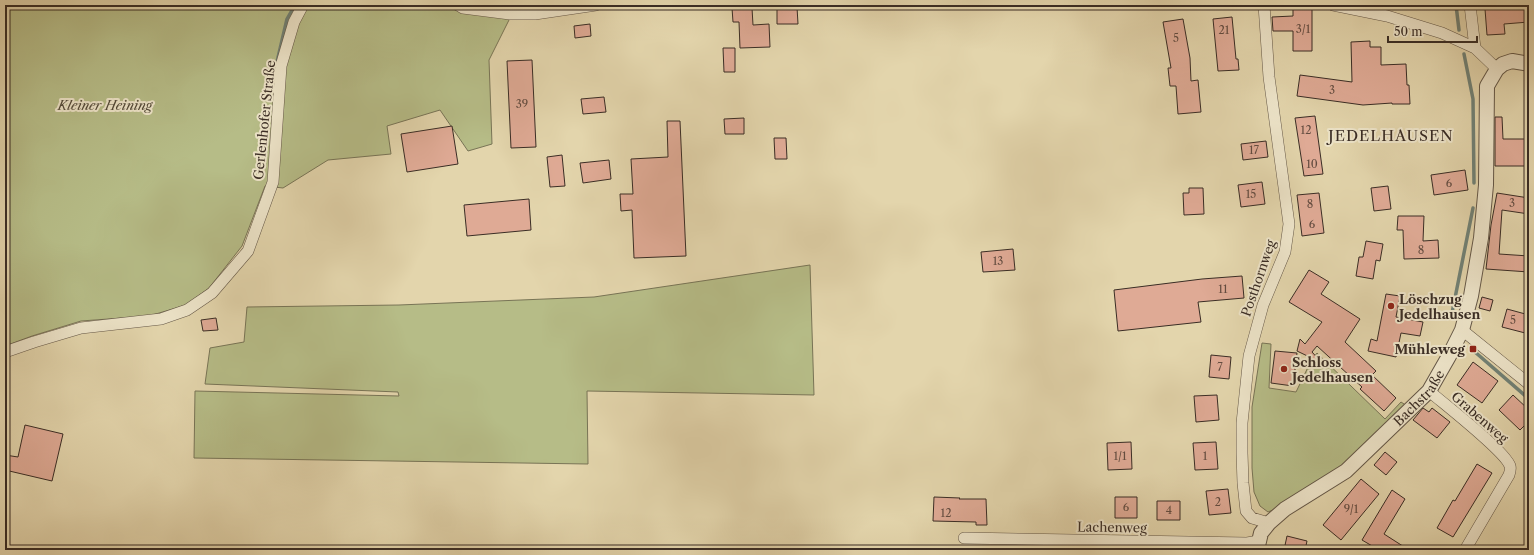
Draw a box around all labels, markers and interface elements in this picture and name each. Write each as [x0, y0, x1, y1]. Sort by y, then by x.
scale bar [1388, 18, 1477, 44]
house number: 3/1 [1296, 22, 1311, 36]
house number: 21 [1219, 23, 1230, 37]
text: 50 m [1394, 24, 1423, 39]
house number: 5 [1173, 31, 1179, 45]
street label: Gerlenhofer Straße [250, 60, 278, 180]
house number: 3 [1329, 83, 1335, 97]
park label: Kleiner Heining [57, 97, 154, 113]
house number: 39 [516, 97, 528, 111]
house number: 12 [1301, 123, 1311, 137]
district label: JEDELHAUSEN [1326, 126, 1454, 145]
house number: 17 [1249, 143, 1260, 157]
house number: 10 [1306, 157, 1318, 171]
house number: 6 [1446, 176, 1453, 190]
house number: 15 [1246, 187, 1256, 201]
house number: 3 [1509, 196, 1515, 210]
house number: 8 [1307, 197, 1313, 211]
house number: 6 [1309, 217, 1316, 231]
street label: Posthornweg [1237, 237, 1279, 319]
house number: 8 [1418, 243, 1424, 257]
house number: 13 [993, 254, 1003, 268]
house number: 11 [1218, 282, 1228, 296]
place label: Löschzug Jedelhausen [1397, 291, 1481, 322]
marker: Löschzug Jedelhausen [1386, 301, 1396, 311]
house number: 5 [1510, 313, 1516, 327]
place label: Mühleweg [1394, 341, 1465, 357]
marker: Mühleweg [1468, 344, 1478, 354]
place label: Schloss Jedelhausen [1290, 354, 1374, 385]
house number: 7 [1217, 360, 1223, 374]
marker: Schloss Jedelhausen [1279, 364, 1289, 374]
street label: Bachstraße [1390, 367, 1447, 429]
street label: Grabenweg [1448, 388, 1512, 446]
house number: 1/1 [1113, 449, 1127, 463]
house number: 1 [1203, 449, 1208, 463]
house number: 2 [1215, 495, 1221, 509]
house number: 6 [1123, 500, 1130, 514]
house number: 9/1 [1344, 502, 1359, 516]
house number: 4 [1166, 503, 1172, 517]
house number: 12 [941, 506, 951, 520]
street label: Lachenweg [1077, 518, 1147, 536]

